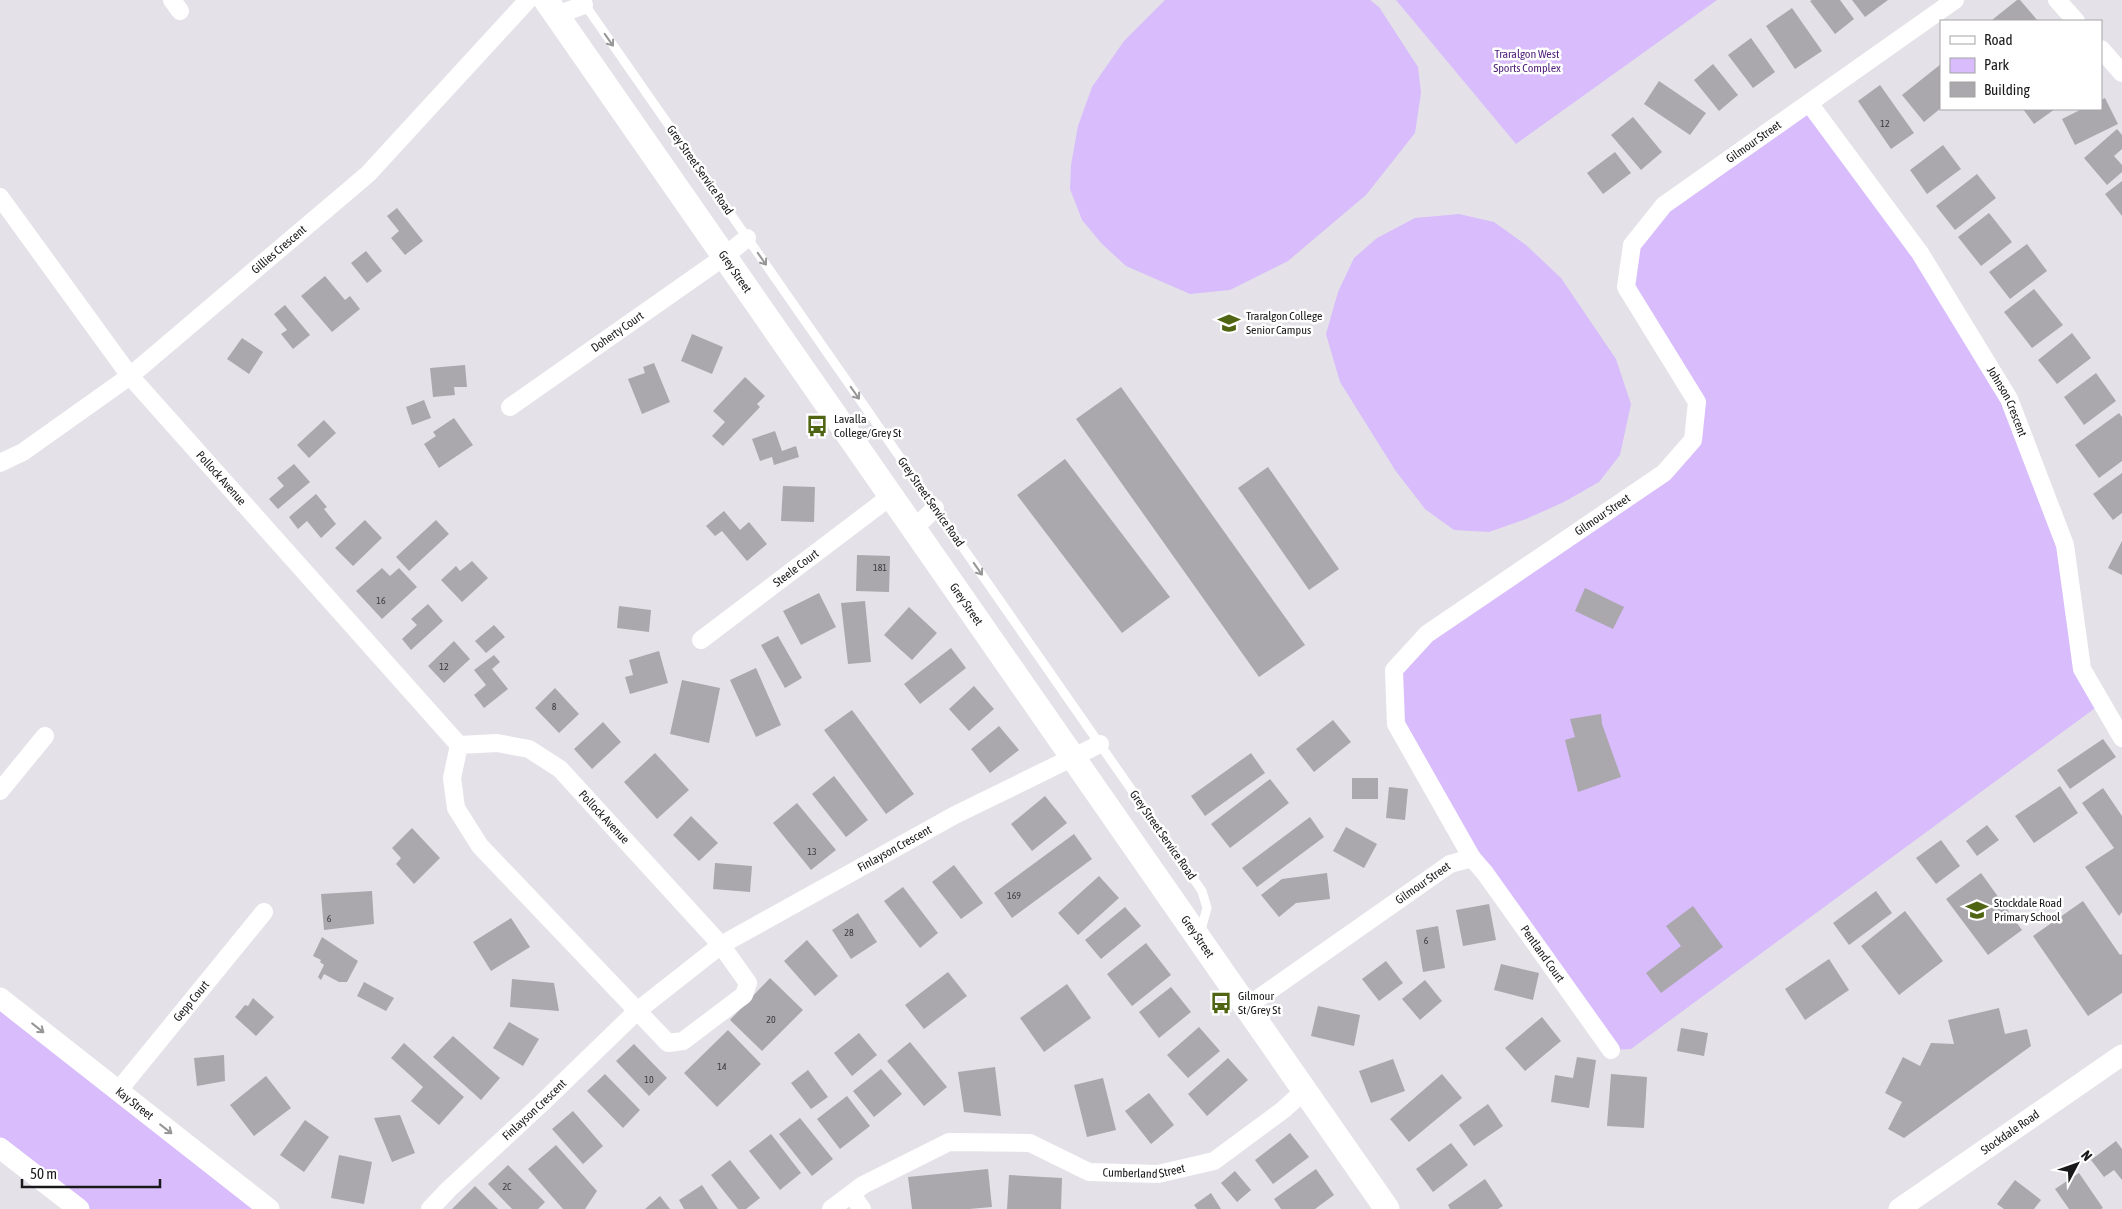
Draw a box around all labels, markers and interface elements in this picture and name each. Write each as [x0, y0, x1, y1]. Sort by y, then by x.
legend [1940, 20, 2102, 110]
text: Road [1984, 31, 2013, 48]
one-way arrow [604, 33, 614, 47]
park label: Traralgon West Sports Complex [1493, 47, 1561, 75]
text: Park [1984, 56, 2009, 73]
text: Building [1984, 81, 2030, 98]
street label: Gilmour Street [1723, 117, 1784, 166]
house number: 12 [1880, 118, 1890, 129]
street label: Grey Street Service Road [664, 123, 736, 217]
street label: Gillies Crescent [249, 222, 310, 277]
street label: Grey Street [715, 248, 755, 296]
one-way arrow [757, 252, 767, 266]
street label: Doherty Court [588, 308, 647, 355]
place label: Traralgon College Senior Campus [1246, 309, 1322, 337]
school or university icon: Traralgon College Senior Campus [1216, 310, 1242, 336]
street label: Johnson Crescent [1984, 364, 2030, 439]
one-way arrow [850, 386, 860, 400]
place label: Lavalla College/Grey St [834, 412, 902, 440]
bus stop icon: Lavalla College/Grey St [804, 413, 830, 439]
street label: Pollock Avenue [193, 448, 249, 508]
street label: Grey Street Service Road [895, 455, 967, 549]
street label: Gilmour Street [1572, 491, 1633, 539]
street label: Steele Court [770, 546, 822, 590]
house number: 181 [873, 562, 887, 573]
one-way arrow [973, 562, 983, 576]
street label: Grey Street [947, 580, 986, 628]
house number: 16 [376, 595, 386, 606]
house number: 12 [439, 661, 449, 672]
house number: 8 [552, 701, 557, 712]
street label: Pollock Avenue [576, 787, 632, 847]
street label: Grey Street Service Road [1127, 788, 1199, 882]
street label: Finlayson Crescent [855, 822, 935, 875]
house number: 13 [807, 846, 817, 857]
street label: Gilmour Street [1393, 859, 1454, 907]
house number: 169 [1007, 890, 1021, 901]
place label: Stockdale Road Primary School [1994, 896, 2062, 924]
school or university icon: Stockdale Road Primary School [1964, 897, 1990, 923]
house number: 6 [327, 913, 332, 924]
street label: Grey Street [1178, 913, 1217, 961]
street label: Pentland Court [1518, 923, 1568, 985]
house number: 28 [844, 927, 854, 938]
house number: 6 [1424, 935, 1429, 946]
street label: Gepp Court [171, 977, 212, 1024]
place label: Gilmour St/Grey St [1238, 989, 1281, 1017]
bus stop icon: Gilmour St/Grey St [1208, 990, 1234, 1016]
house number: 20 [766, 1014, 776, 1025]
one-way arrow [31, 1023, 44, 1034]
house number: 14 [717, 1061, 727, 1072]
house number: 10 [644, 1074, 654, 1085]
street label: Finlayson Crescent [499, 1076, 569, 1143]
street label: Kay Street [113, 1084, 157, 1123]
street label: Stockdale Road [1978, 1107, 2042, 1157]
one-way arrow [159, 1123, 172, 1134]
north arrow [2052, 1139, 2102, 1189]
text: N [2078, 1147, 2096, 1164]
scale bar [22, 1156, 160, 1188]
street label: Cumberland Street [1102, 1161, 1187, 1181]
text: 50 m [30, 1165, 57, 1182]
house number: 2C [502, 1181, 512, 1192]

